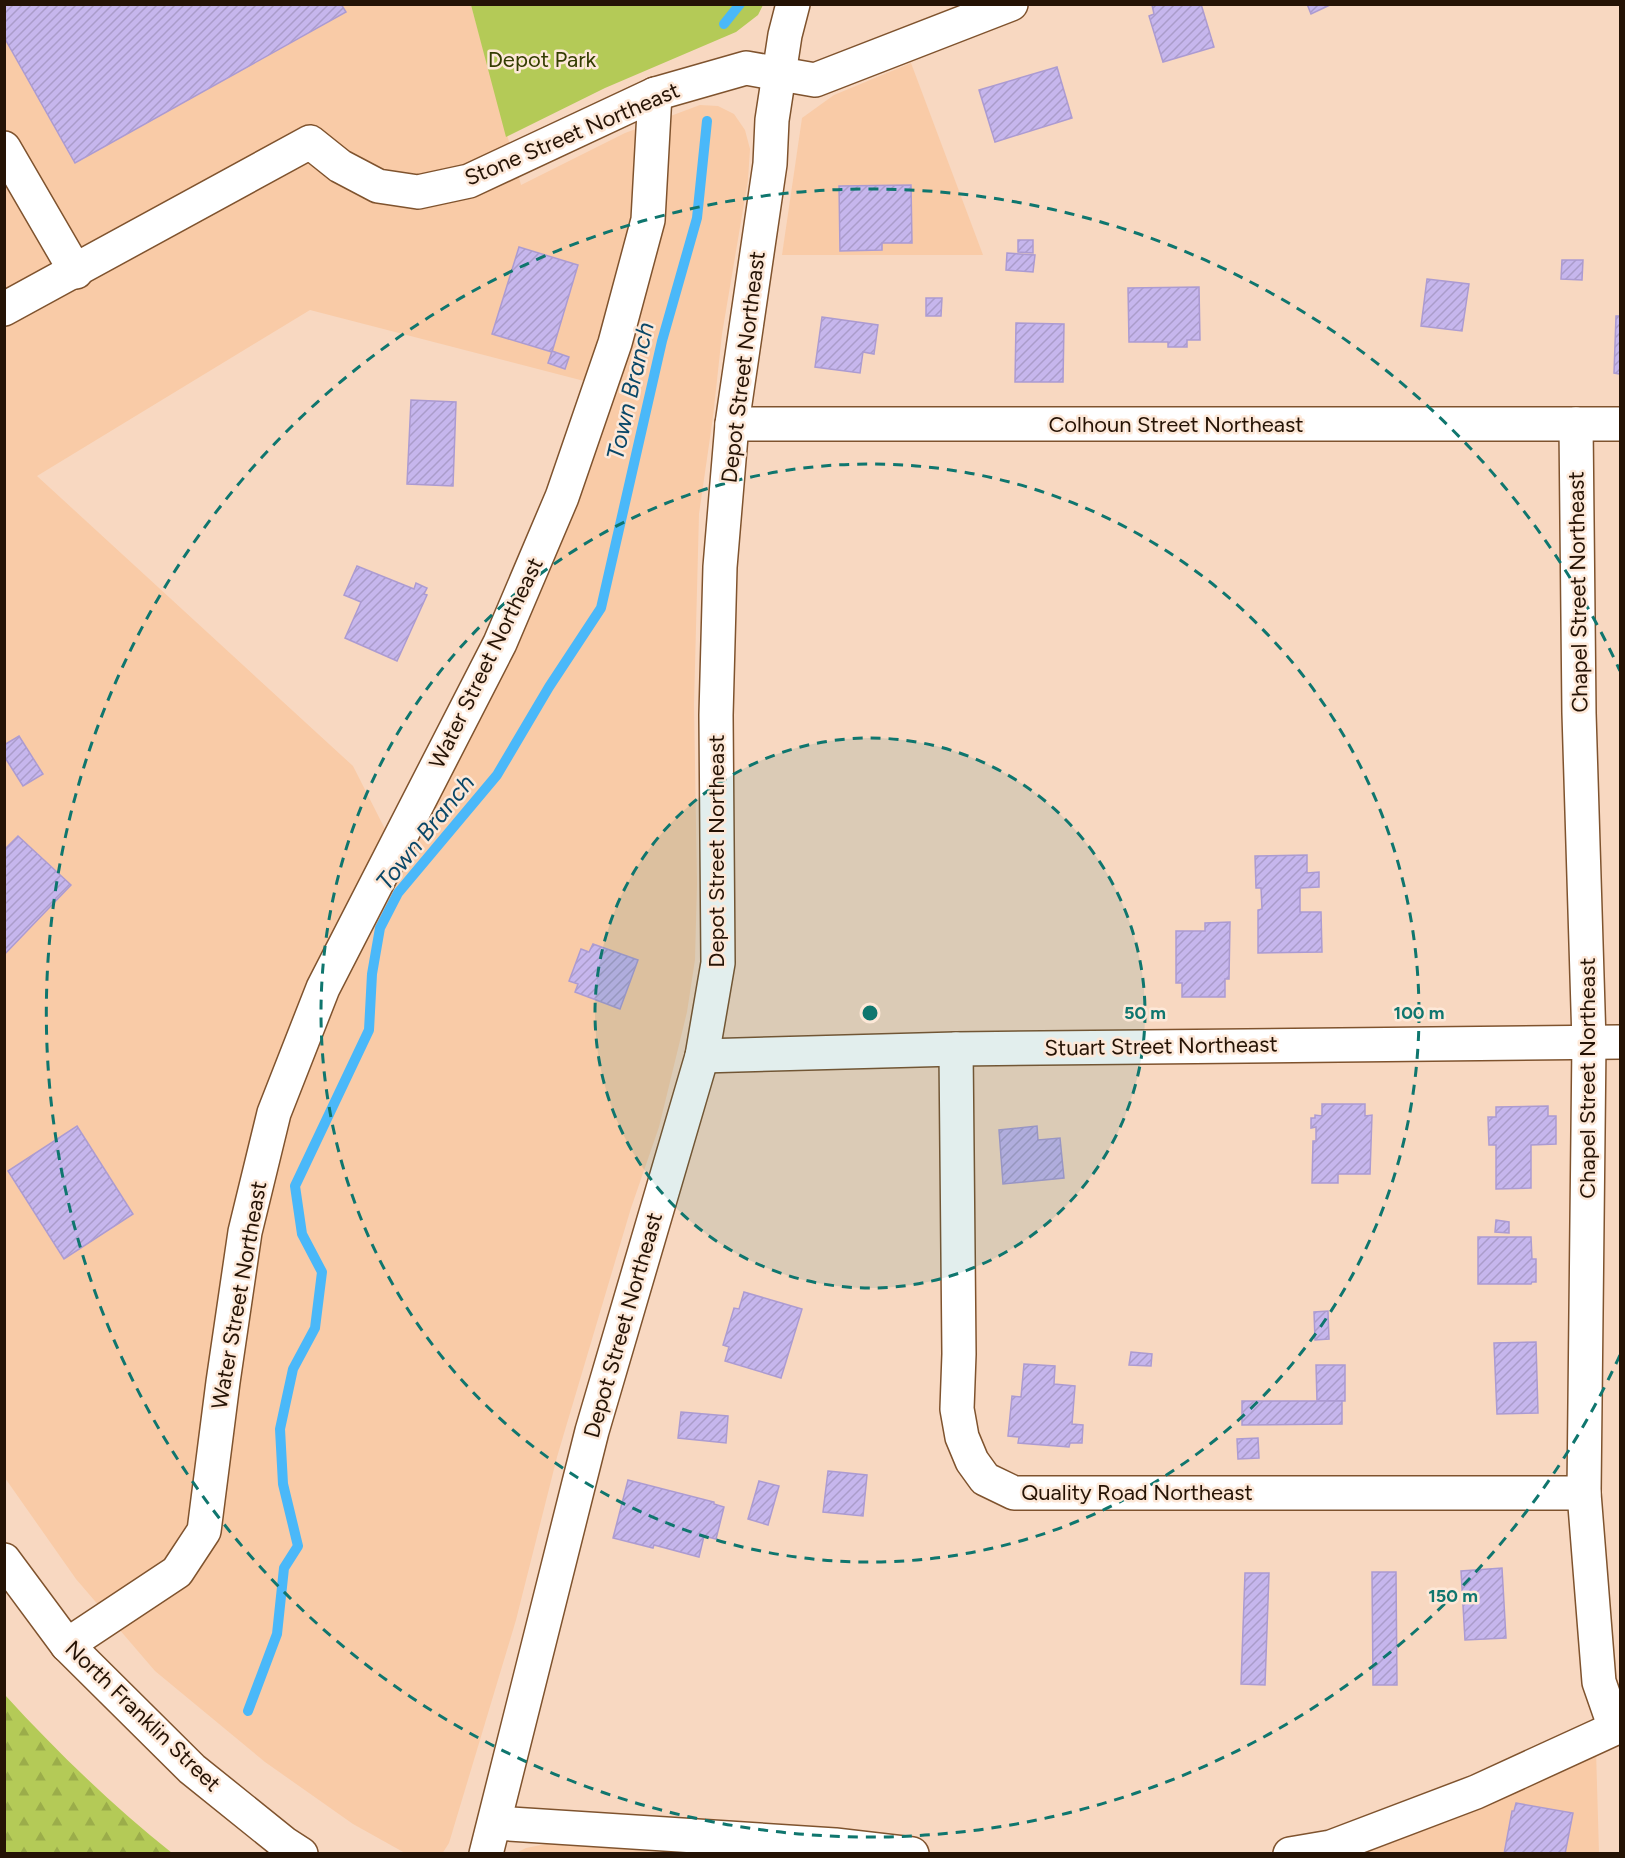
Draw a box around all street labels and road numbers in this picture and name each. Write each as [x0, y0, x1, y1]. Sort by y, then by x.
street label: Stone Street Northeast [460, 76, 684, 192]
street label: Depot Street Northeast [715, 250, 771, 484]
street label: Colhoun Street Northeast [1048, 411, 1304, 438]
street label: Chapel Street Northeast [1562, 471, 1594, 713]
street label: Water Street Northeast [423, 553, 549, 773]
street label: Depot Street Northeast [703, 734, 730, 968]
street label: Chapel Street Northeast [1574, 957, 1601, 1199]
street label: Stuart Street Northeast [1044, 1030, 1278, 1062]
street label: Water Street Northeast [206, 1179, 272, 1411]
street label: Depot Street Northeast [578, 1209, 668, 1441]
street label: Quality Road Northeast [1021, 1479, 1253, 1506]
street label: North Franklin Street [60, 1635, 226, 1797]

